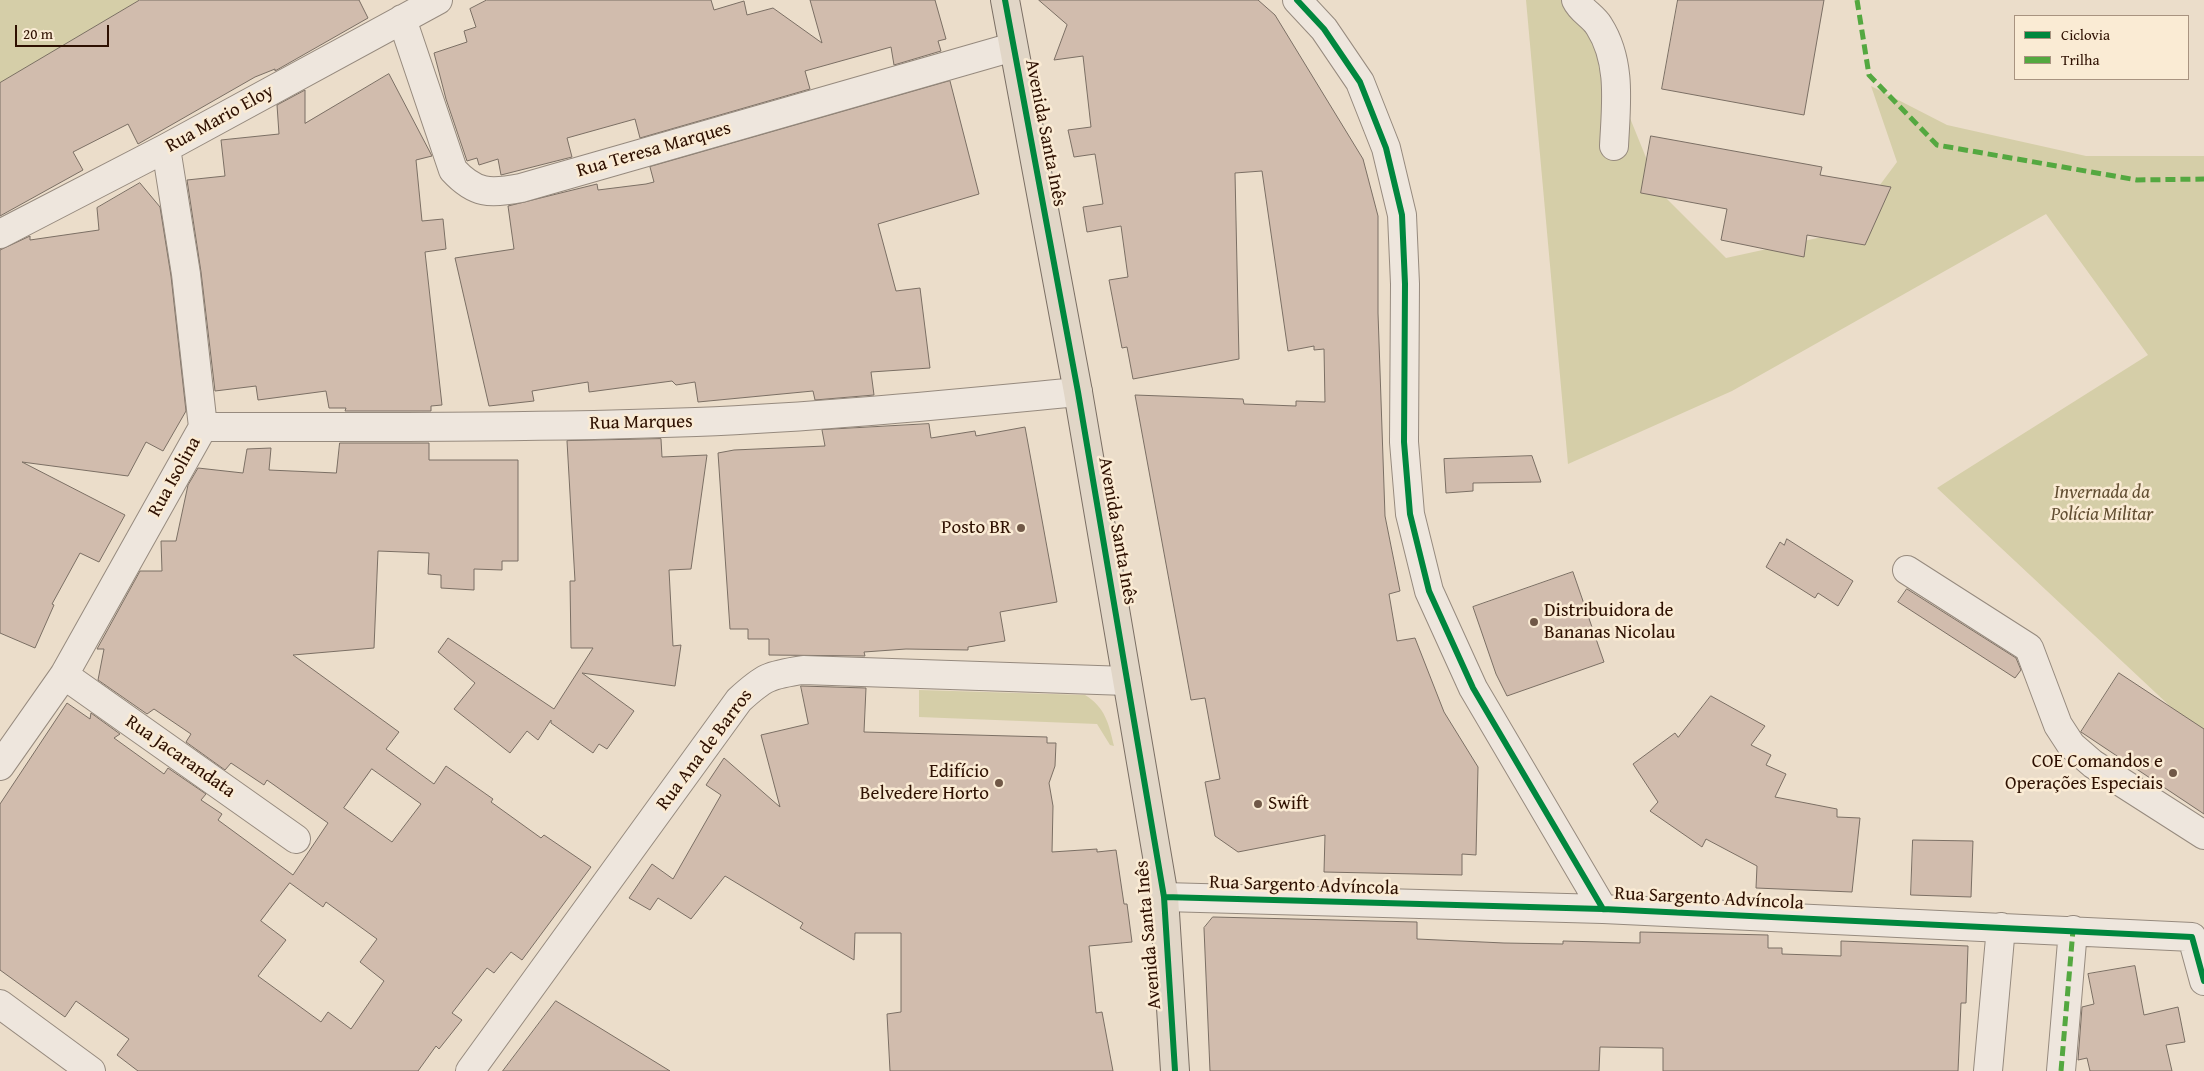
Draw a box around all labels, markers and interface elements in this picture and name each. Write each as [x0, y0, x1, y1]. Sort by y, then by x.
scale bar [18, 15, 111, 47]
legend [2014, 15, 2189, 80]
text: 20 m [23, 23, 53, 44]
text: Ciclovia [2061, 24, 2110, 45]
text: Trilha [2061, 49, 2100, 70]
street label: Avenida Santa Inês [1020, 57, 1070, 209]
street label: Rua Mario Eloy [162, 80, 278, 158]
street label: Rua Teresa Marques [574, 117, 734, 183]
street label: Rua Marques [589, 411, 693, 435]
street label: Rua Isolina [144, 433, 206, 521]
street label: Avenida Santa Inês [1093, 455, 1141, 607]
park label: Invernada da Polícia Militar [2051, 482, 2153, 526]
place label: Posto BR [941, 517, 1011, 539]
marker: Posto BR [1015, 522, 1027, 534]
place label: Distribuidora de Bananas Nicolau [1544, 600, 1675, 644]
marker: Distribuidora de Bananas Nicolau [1528, 616, 1540, 628]
street label: Rua Ana de Barros [652, 685, 758, 815]
street label: Rua Jacarandata [121, 711, 239, 803]
place label: COE Comandos e Operações Especiais [2005, 751, 2163, 795]
place label: Edifício Belvedere Horto [860, 761, 989, 805]
marker: COE Comandos e Operações Especiais [2167, 767, 2179, 779]
marker: Edifício Belvedere Horto [993, 777, 1005, 789]
place label: Swift [1268, 793, 1309, 815]
marker: Swift [1252, 798, 1264, 810]
street label: Avenida Santa Inês [1131, 859, 1167, 1011]
street label: Rua Sargento Advíncola [1209, 871, 1399, 901]
street label: Rua Sargento Advíncola [1614, 883, 1804, 915]

